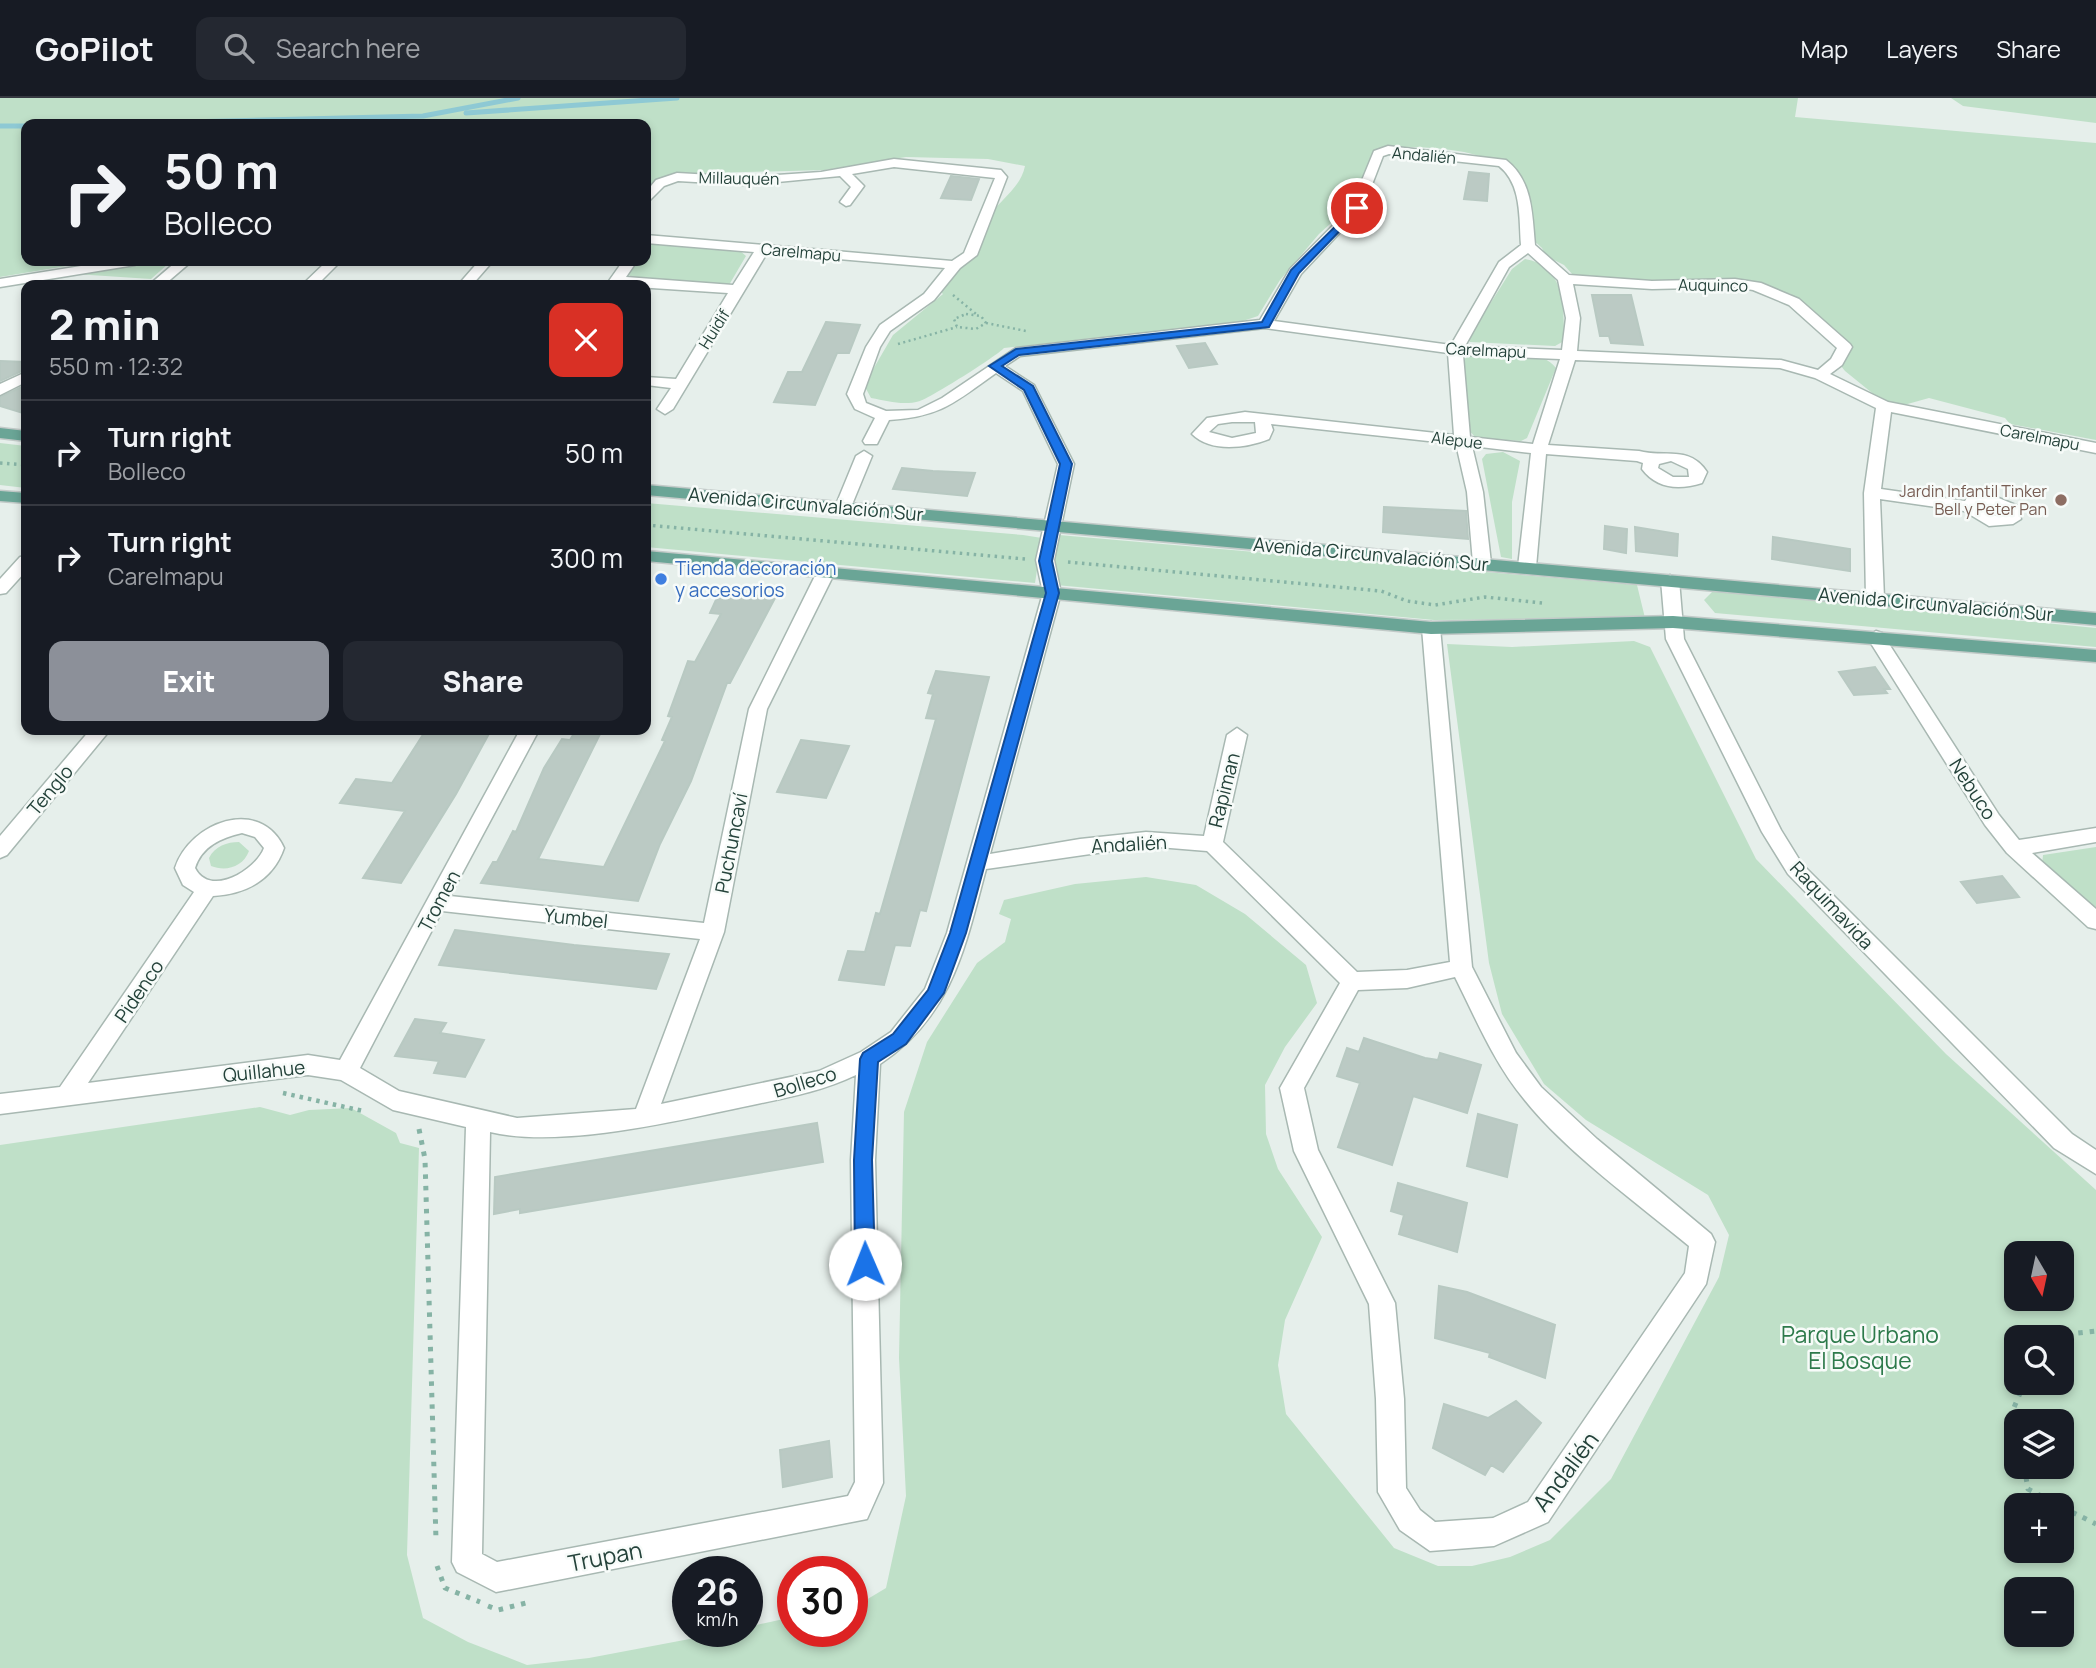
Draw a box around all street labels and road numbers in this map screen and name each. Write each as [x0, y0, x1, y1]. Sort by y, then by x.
street label: Andalién [1391, 141, 1457, 169]
street label: Millauquén [698, 166, 780, 190]
street label: Carelmapu [760, 238, 842, 266]
street label: Auquinco [1678, 273, 1748, 297]
street label: Huidif [693, 305, 735, 353]
street label: Carelmapu [1445, 337, 1527, 363]
street label: Carelmapu [1998, 419, 2082, 455]
street label: Alepue [1430, 426, 1484, 454]
street label: Avenida Circunvalación Sur [687, 481, 925, 527]
street label: Avenida Circunvalación Sur [1252, 531, 1490, 577]
street label: Avenida Circunvalación Sur [1817, 581, 2055, 627]
street label: Rapiman [1202, 750, 1246, 830]
street label: Nebuco [1944, 753, 2002, 825]
street label: Tenglo [21, 759, 79, 821]
street label: Puchuncaví [709, 791, 753, 895]
street label: Andalién [1090, 829, 1168, 859]
street label: Raquimavida [1784, 855, 1880, 955]
street label: Tromen [412, 866, 466, 936]
street label: Yumbel [543, 902, 609, 934]
street label: Pidenco [108, 954, 170, 1028]
street label: Quillahue [222, 1054, 306, 1088]
street label: Bolleco [770, 1060, 840, 1104]
street label: Andalién [1525, 1425, 1605, 1517]
street label: Trupan [565, 1533, 645, 1579]

